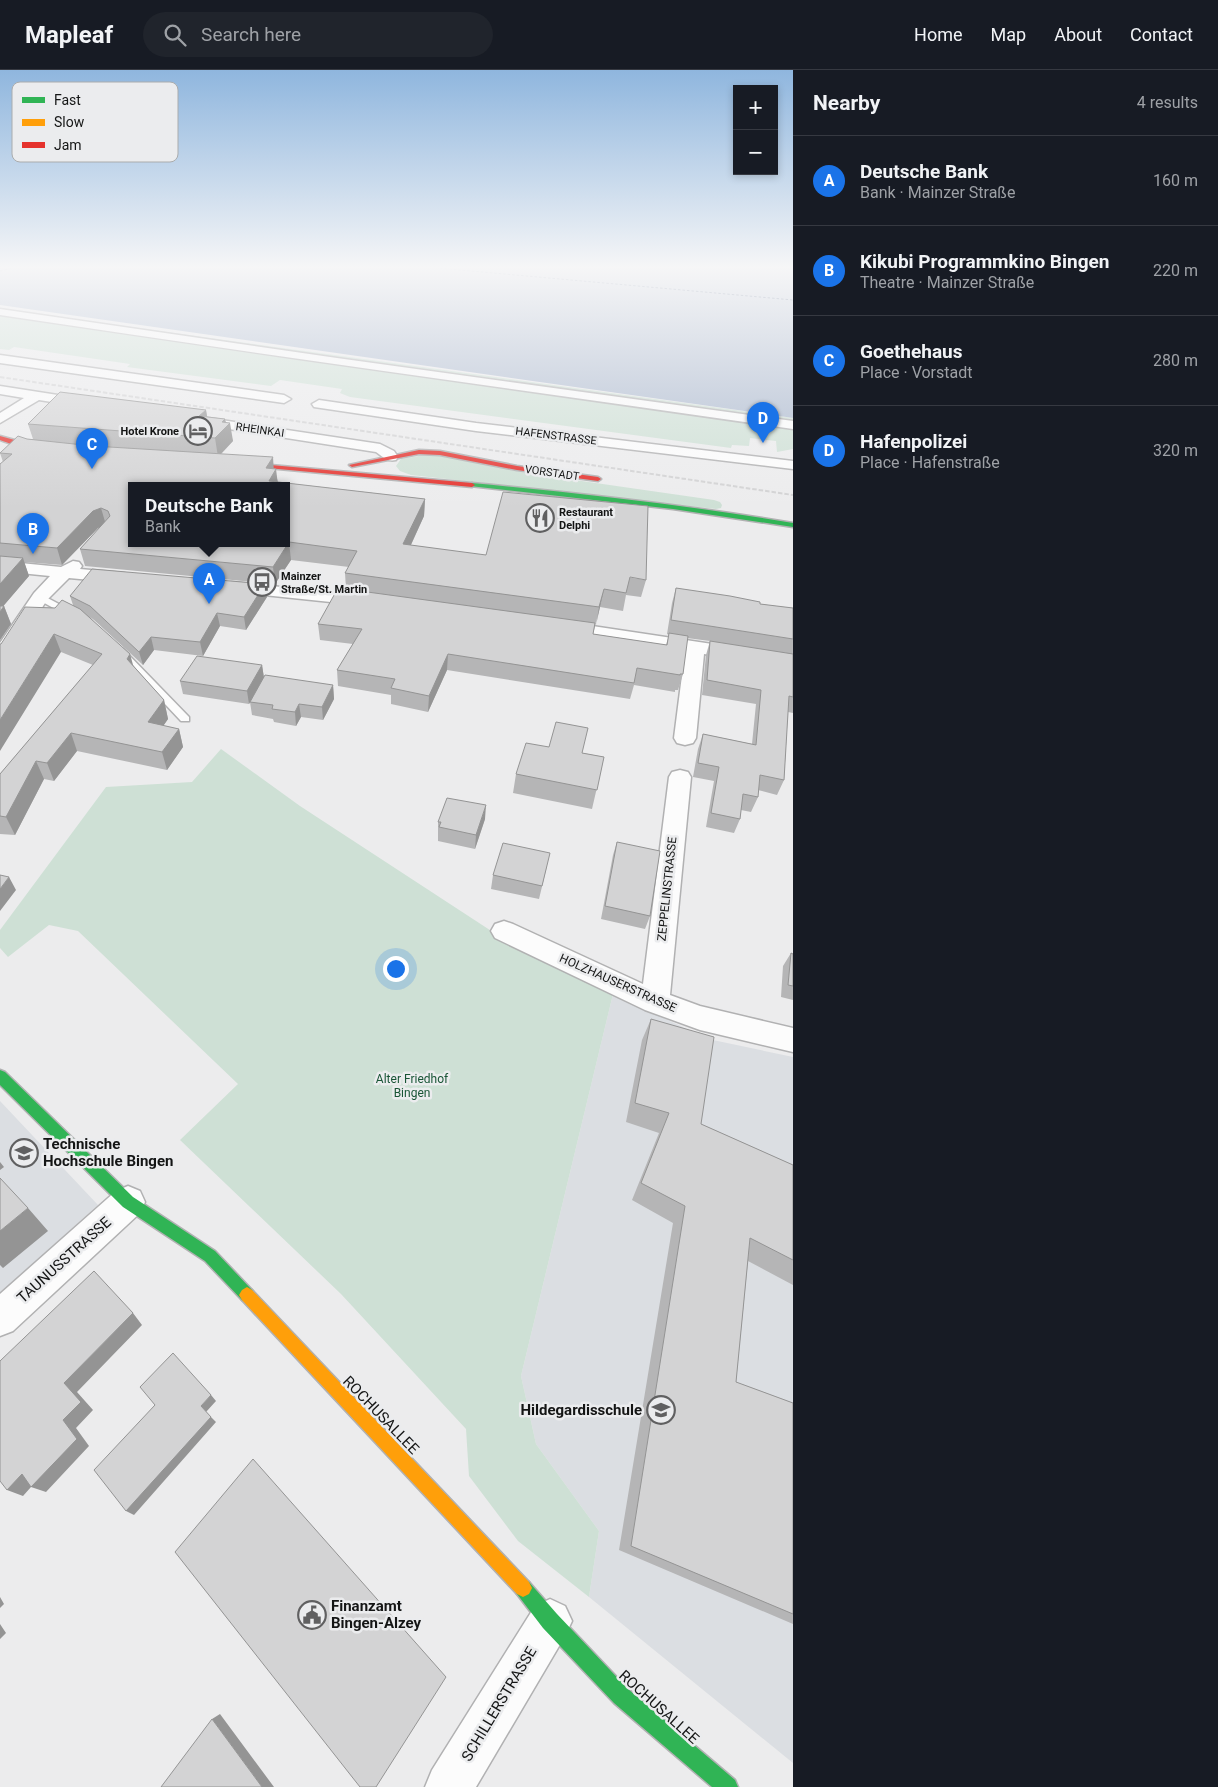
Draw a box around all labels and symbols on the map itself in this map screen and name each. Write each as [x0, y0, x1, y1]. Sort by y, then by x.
legend [12, 82, 178, 162]
text: Fast [54, 92, 81, 108]
text: Slow [54, 114, 85, 130]
text: Jam [54, 137, 82, 153]
pin: D [747, 402, 779, 443]
hotel icon: Hotel Krone [183, 416, 213, 446]
street label: RHEINKAI [235, 420, 285, 440]
place label: Hotel Krone [121, 425, 179, 438]
street label: HAFENSTRASSE [515, 425, 597, 447]
pin: C [76, 428, 108, 469]
street label: VORSTADT [524, 463, 580, 483]
restaurant icon: Restaurant Delphi [525, 503, 555, 533]
place label: Restaurant Delphi [559, 506, 613, 532]
pin: B [17, 513, 49, 554]
pin: A [193, 563, 225, 604]
bus stop icon: Mainzer Straße/St. Martin [247, 567, 277, 597]
place label: Mainzer Straße/St. Martin [281, 570, 367, 596]
street label: ZEPPELINSTRASSE [655, 836, 679, 942]
street label: HOLZHAUSERSTRASSE [557, 951, 679, 1015]
your location [383, 956, 409, 982]
park label: Alter Friedhof Bingen [376, 1072, 449, 1100]
place label: Technische Hochschule Bingen [43, 1135, 173, 1170]
school or university icon: Technische Hochschule Bingen [9, 1138, 39, 1168]
street label: TAUNUSSTRASSE [13, 1213, 115, 1307]
street label: ROCHUSALLEE [339, 1372, 423, 1458]
school or university icon: Hildegardisschule [646, 1395, 676, 1425]
place label: Hildegardisschule [520, 1401, 642, 1419]
place label: Finanzamt Bingen-Alzey [331, 1597, 422, 1632]
public building icon: Finanzamt Bingen-Alzey [297, 1600, 327, 1630]
street label: SCHILLERSTRASSE [458, 1643, 541, 1765]
street label: ROCHUSALLEE [615, 1666, 703, 1748]

